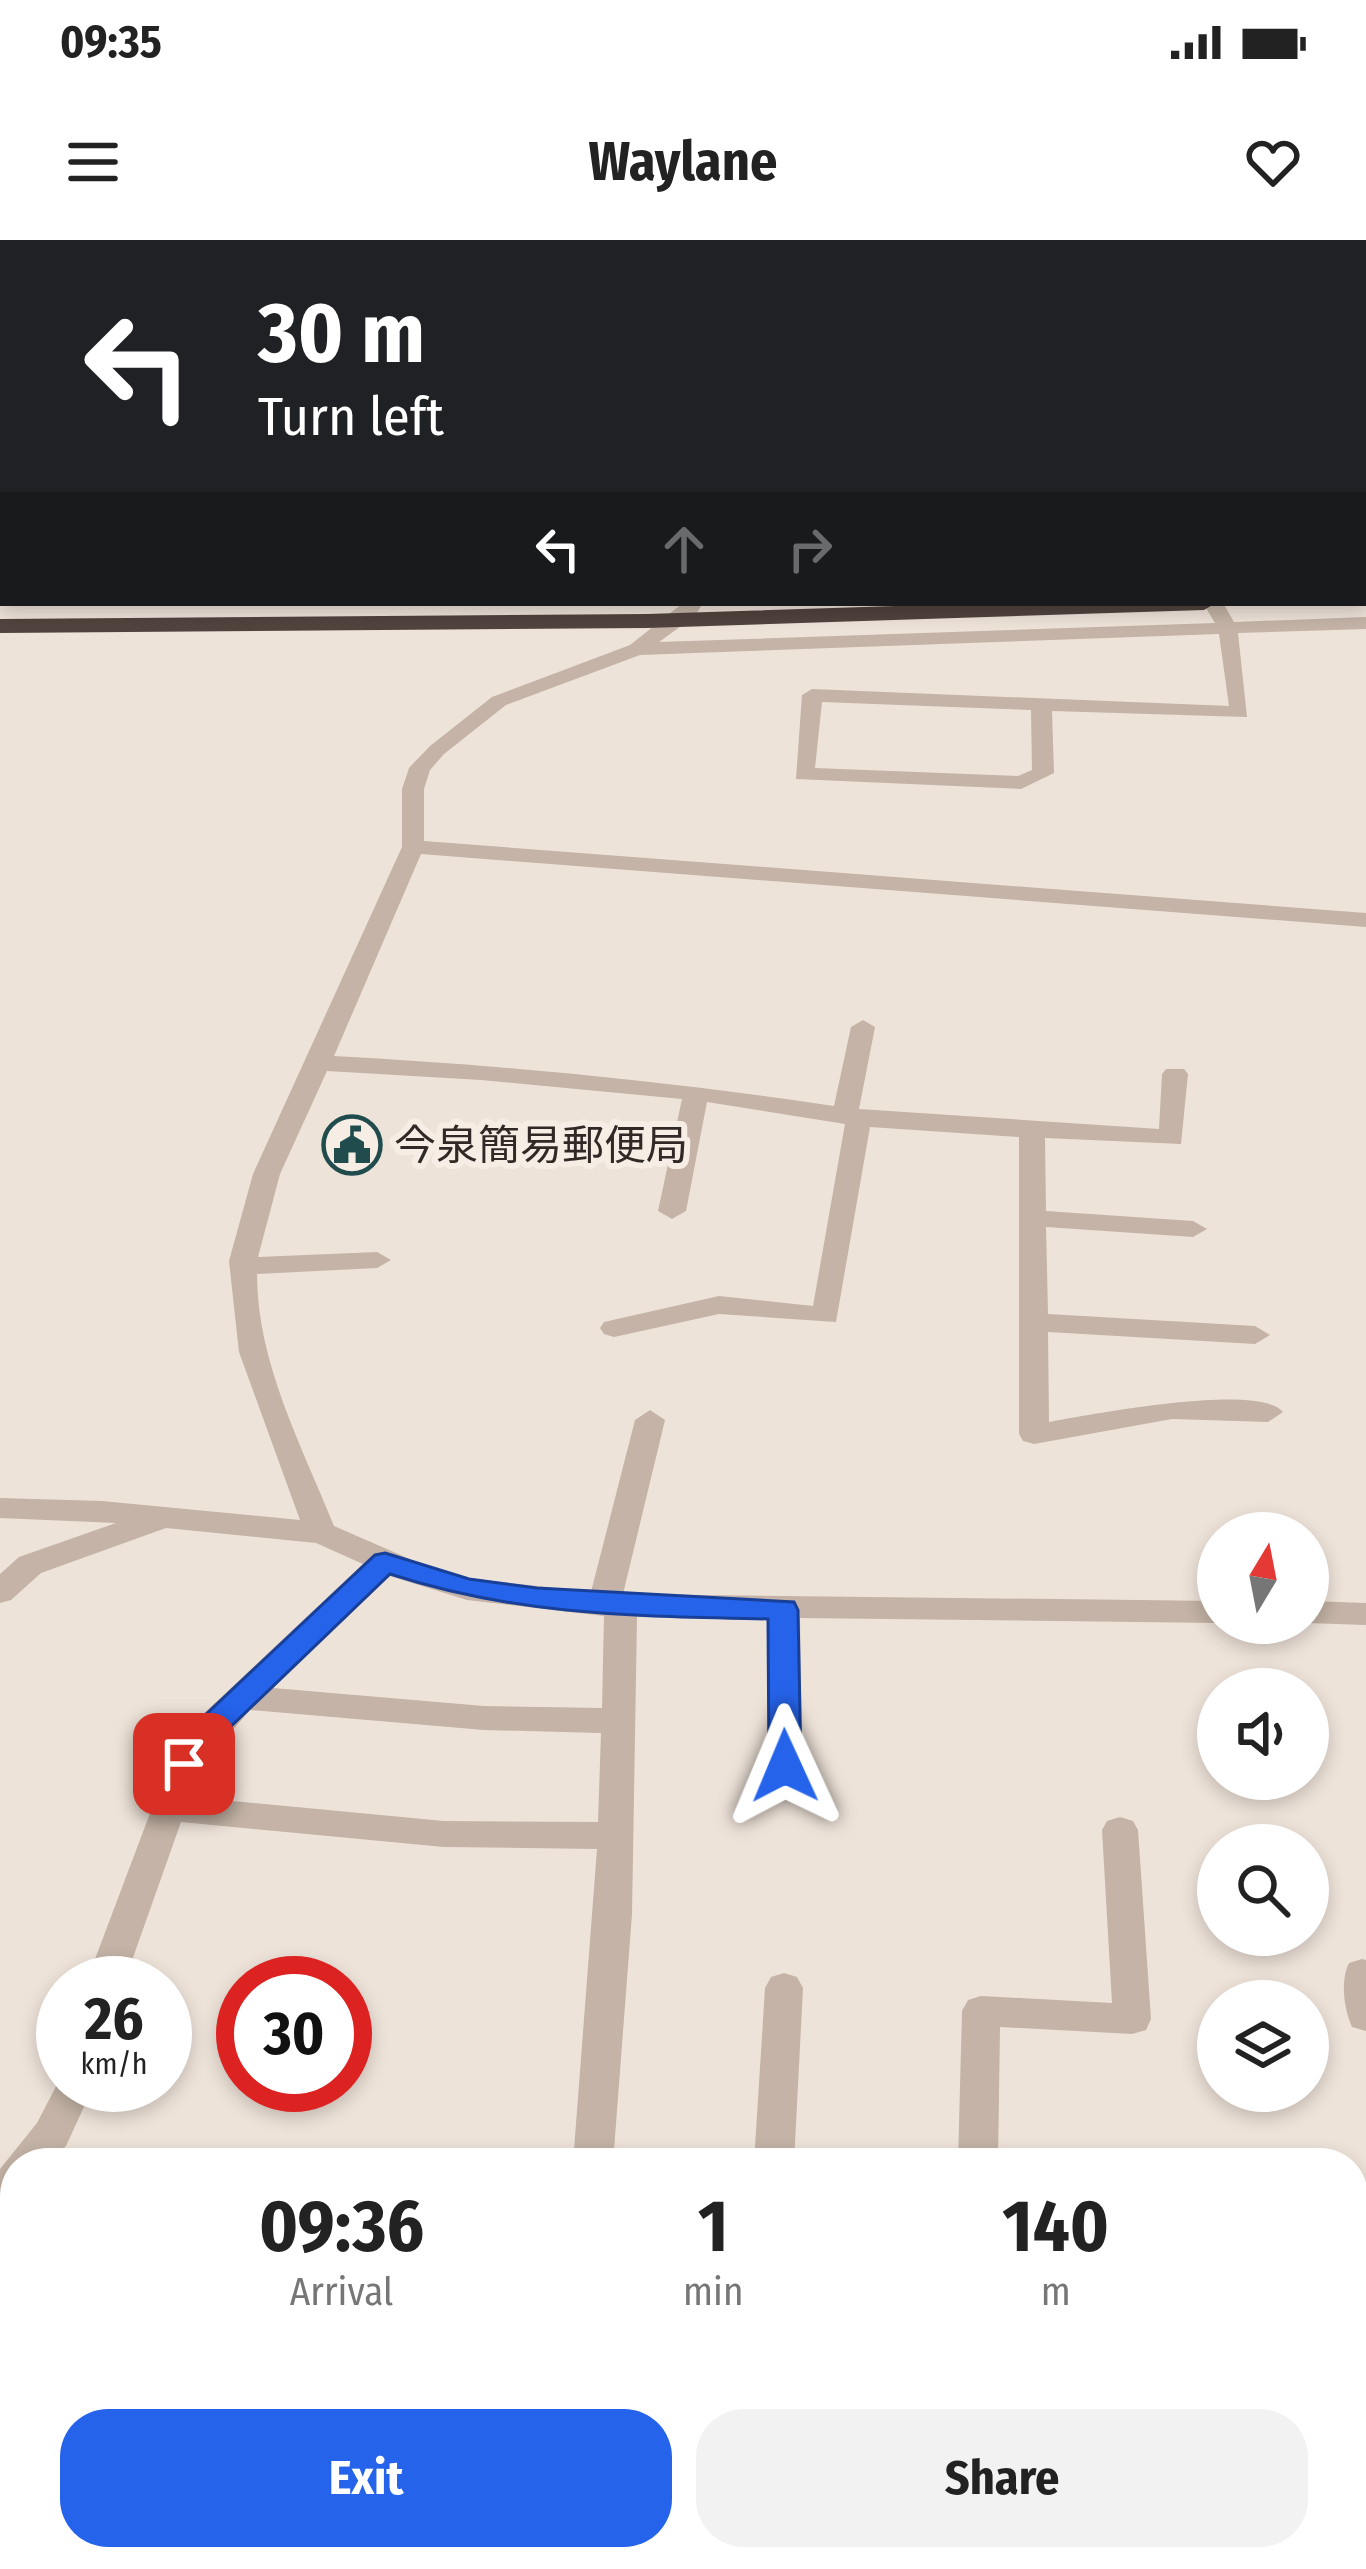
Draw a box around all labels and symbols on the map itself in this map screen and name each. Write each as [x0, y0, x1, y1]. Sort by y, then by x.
public building icon: 今泉簡易郵便局 [321, 1114, 383, 1176]
place label: 今泉簡易郵便局 [394, 1121, 688, 1171]
north arrow [1197, 1512, 1329, 1644]
position arrow [722, 1703, 848, 1829]
pin [133, 1713, 235, 1815]
speed limit sign: 30 [216, 1956, 372, 2112]

